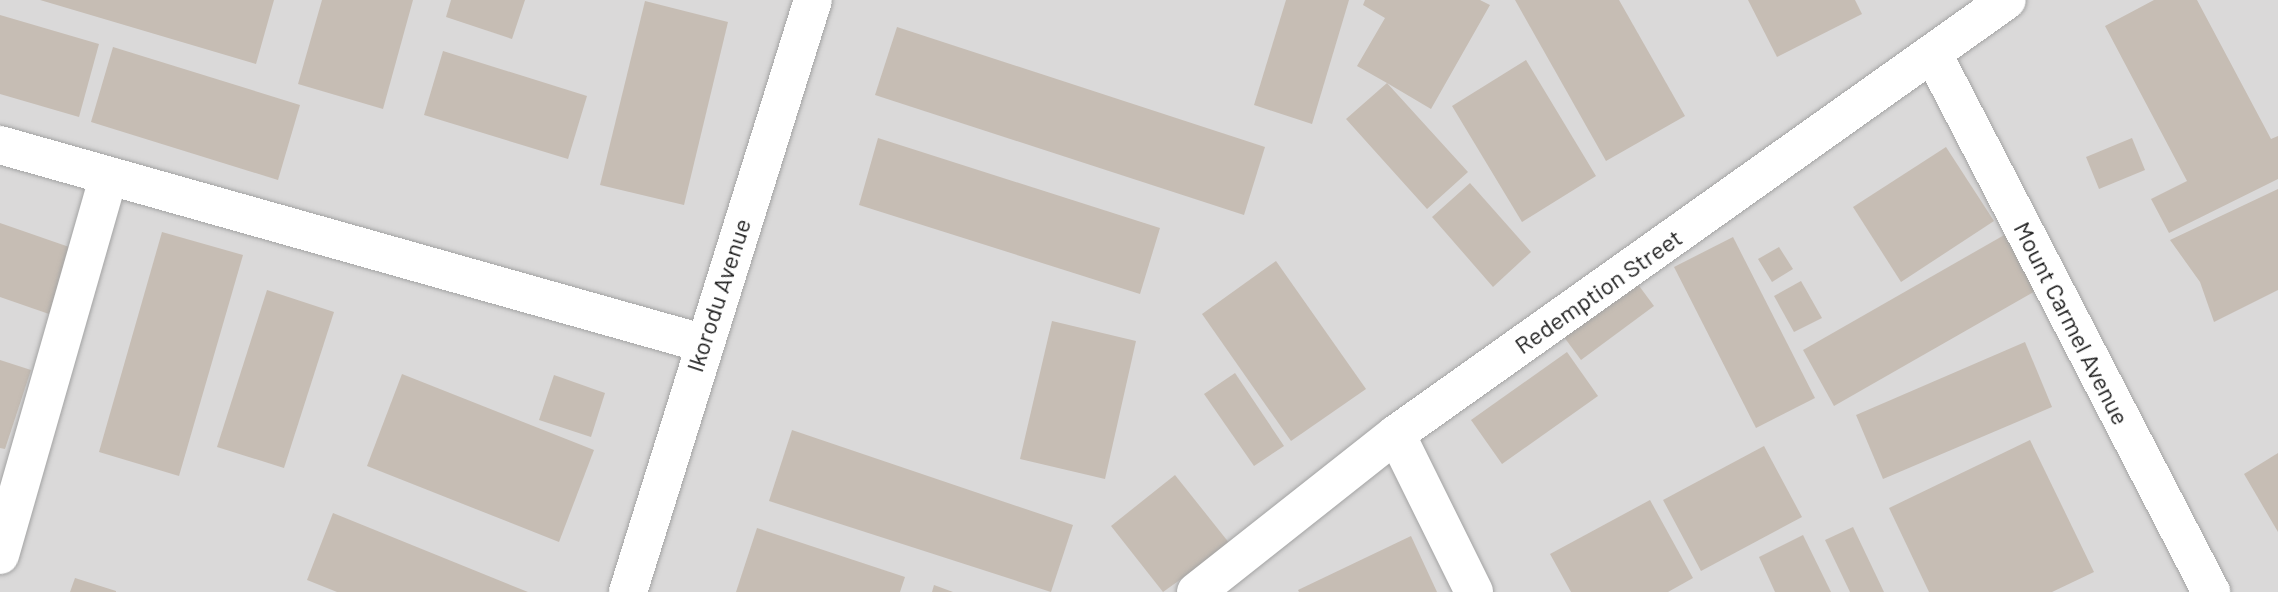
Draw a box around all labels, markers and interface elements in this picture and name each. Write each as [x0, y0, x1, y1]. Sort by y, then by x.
street label: Ikorodu Avenue [680, 215, 756, 375]
street label: Mount Carmel Avenue [2008, 217, 2136, 429]
street label: Redemption Street [1509, 223, 1687, 359]

